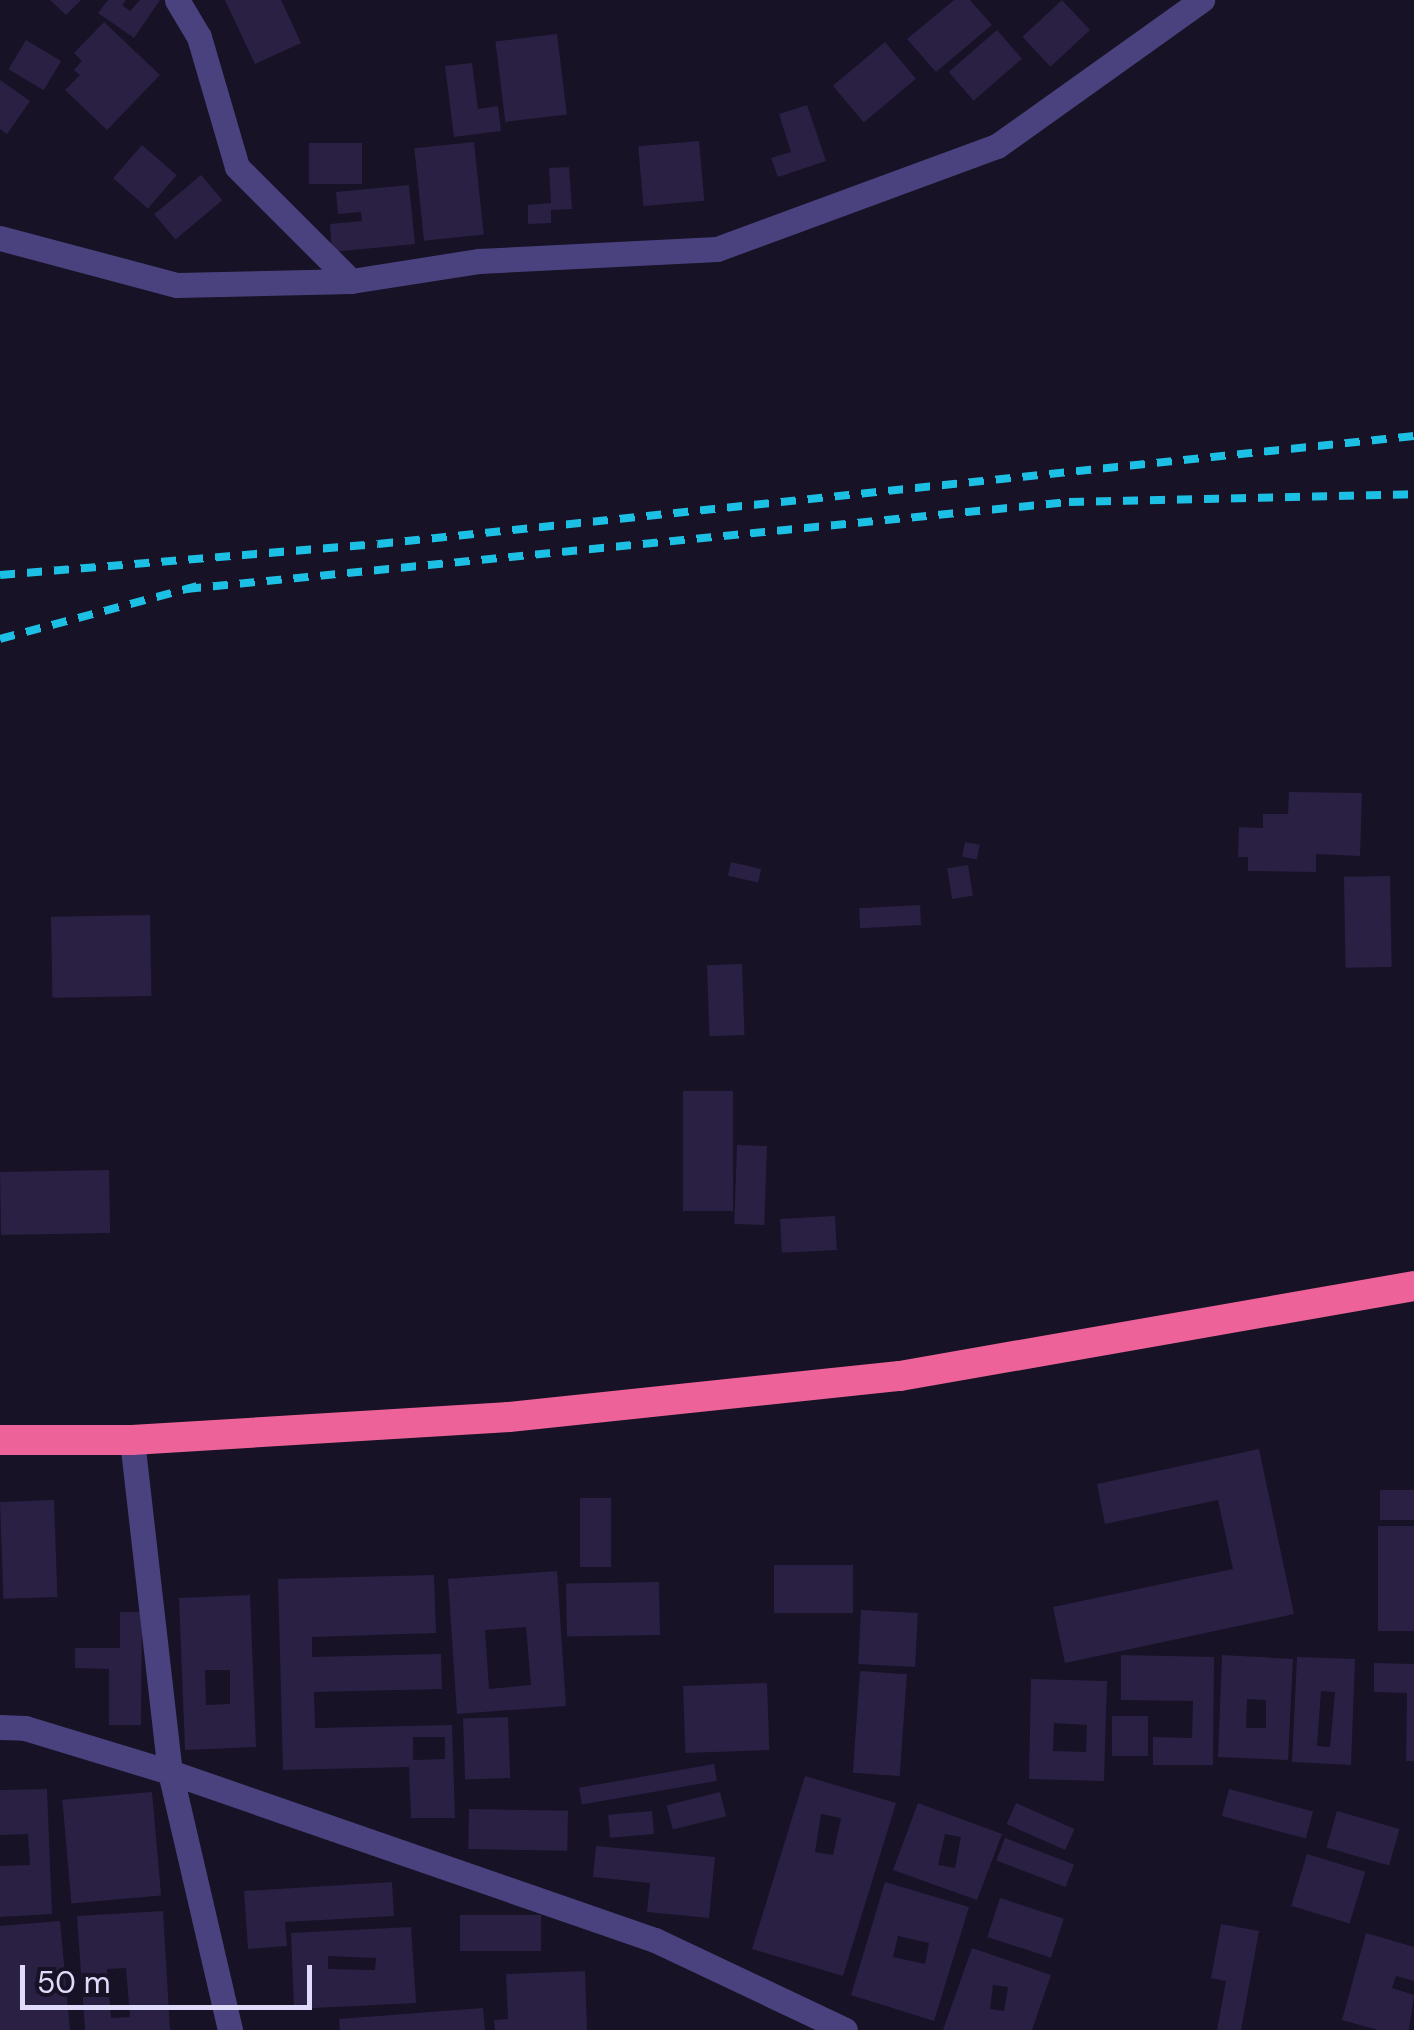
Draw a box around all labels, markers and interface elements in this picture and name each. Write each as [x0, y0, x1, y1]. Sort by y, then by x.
scale bar [25, 1945, 318, 2007]
text: 50 m [37, 1963, 111, 2002]

